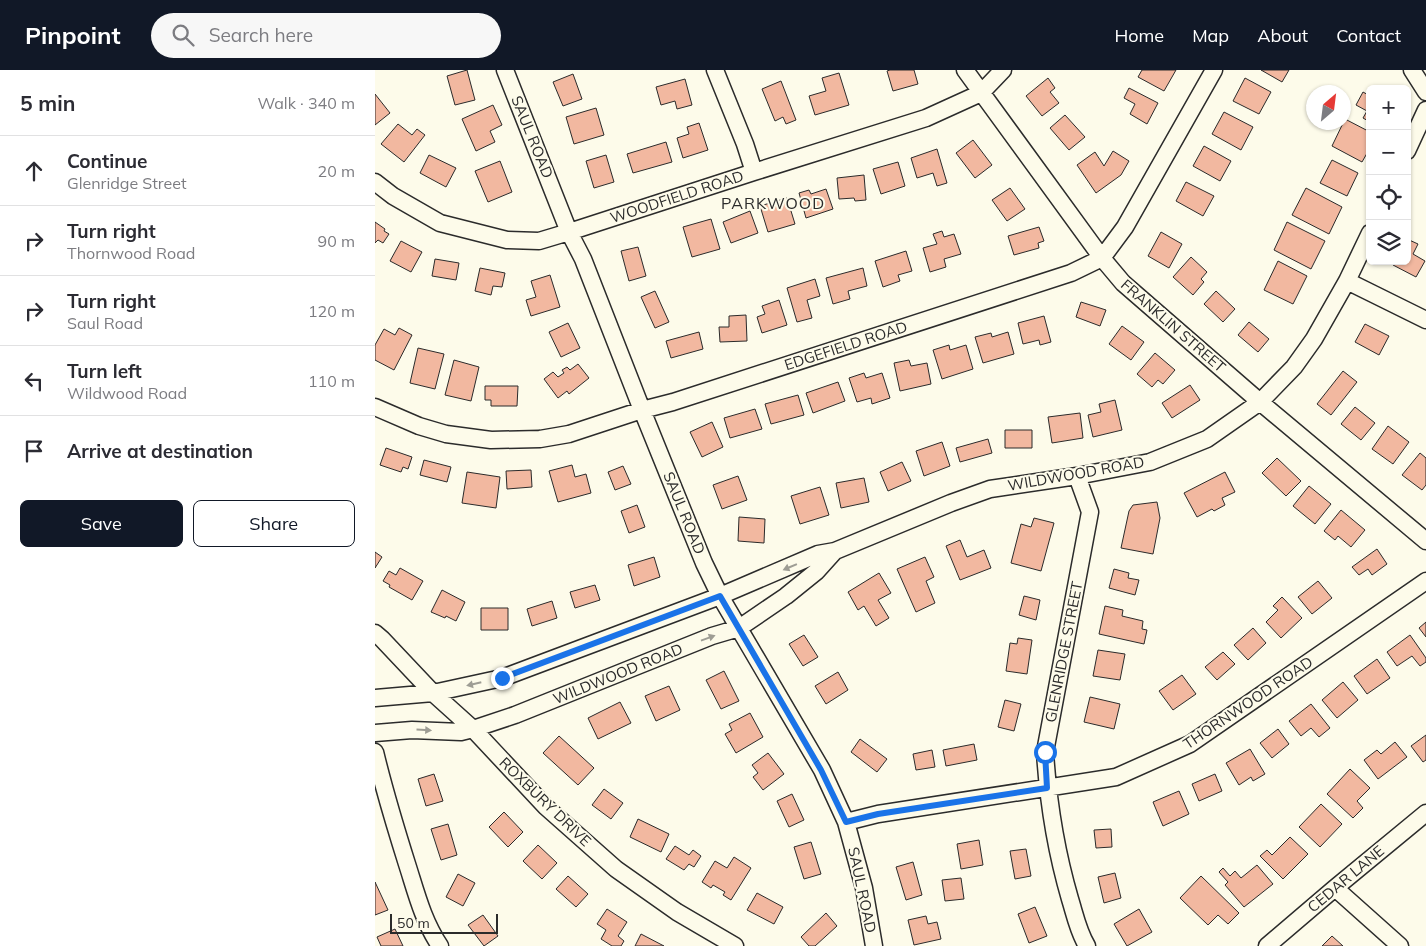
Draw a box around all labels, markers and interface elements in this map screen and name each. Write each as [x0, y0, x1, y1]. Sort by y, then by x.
search box [151, 13, 501, 58]
text: Pinpoint [25, 20, 121, 50]
icon: search [169, 21, 197, 49]
text: Search here [209, 23, 313, 47]
text: Home [1114, 24, 1164, 47]
text: Map [1192, 24, 1229, 47]
text: About [1257, 24, 1308, 47]
text: Contact [1336, 24, 1401, 47]
north arrow [1306, 85, 1351, 130]
map controls [1366, 85, 1411, 265]
button: + [1366, 85, 1411, 130]
text: 5 min [20, 90, 75, 116]
text: Walk · 340 m [257, 93, 355, 113]
street label: SAUL ROAD [507, 93, 558, 181]
button: − [1366, 130, 1411, 175]
text: Continue [67, 149, 147, 173]
icon: ahead [20, 157, 48, 185]
text: 20 m [318, 161, 355, 181]
street label: WOODFIELD ROAD [608, 166, 746, 227]
text: Glenridge Street [67, 173, 187, 193]
button: locate [1366, 175, 1411, 220]
district label: PARKWOOD [721, 193, 825, 213]
text: Turn right [67, 219, 156, 243]
button: layers [1366, 220, 1411, 265]
icon: right [20, 227, 48, 255]
text: 90 m [318, 231, 355, 251]
text: Thornwood Road [67, 243, 195, 263]
street label: FRANKLIN STREET [1117, 275, 1230, 376]
text: Turn right [67, 289, 156, 313]
icon: right [20, 297, 48, 325]
text: 120 m [308, 301, 355, 321]
text: Saul Road [67, 313, 143, 333]
street label: EDGEFIELD ROAD [782, 317, 910, 374]
text: Turn left [67, 359, 142, 383]
icon: left [20, 367, 48, 395]
text: 110 m [308, 371, 355, 391]
text: Wildwood Road [67, 383, 187, 403]
icon: arrive [20, 437, 48, 465]
text: Arrive at destination [67, 439, 253, 463]
street label: WILDWOOD ROAD [1006, 452, 1146, 495]
street label: SAUL ROAD [659, 469, 710, 557]
button: Save [20, 500, 183, 547]
button: Share [193, 500, 355, 547]
one-way arrow [782, 563, 797, 571]
street label: GLENRIDGE STREET [1041, 580, 1087, 724]
one-way arrow [701, 634, 716, 642]
street label: WILDWOOD ROAD [550, 639, 686, 708]
street label: THORNWOOD ROAD [1179, 652, 1316, 753]
route end [491, 667, 514, 690]
one-way arrow [465, 681, 481, 689]
one-way arrow [416, 727, 432, 735]
route start [1034, 741, 1057, 764]
street label: ROXBURY DRIVE [495, 753, 595, 850]
street label: CEDAR LANE [1303, 841, 1388, 916]
street label: SAUL ROAD [844, 845, 881, 935]
scale bar [390, 911, 497, 934]
text: 50 m [397, 914, 430, 932]

